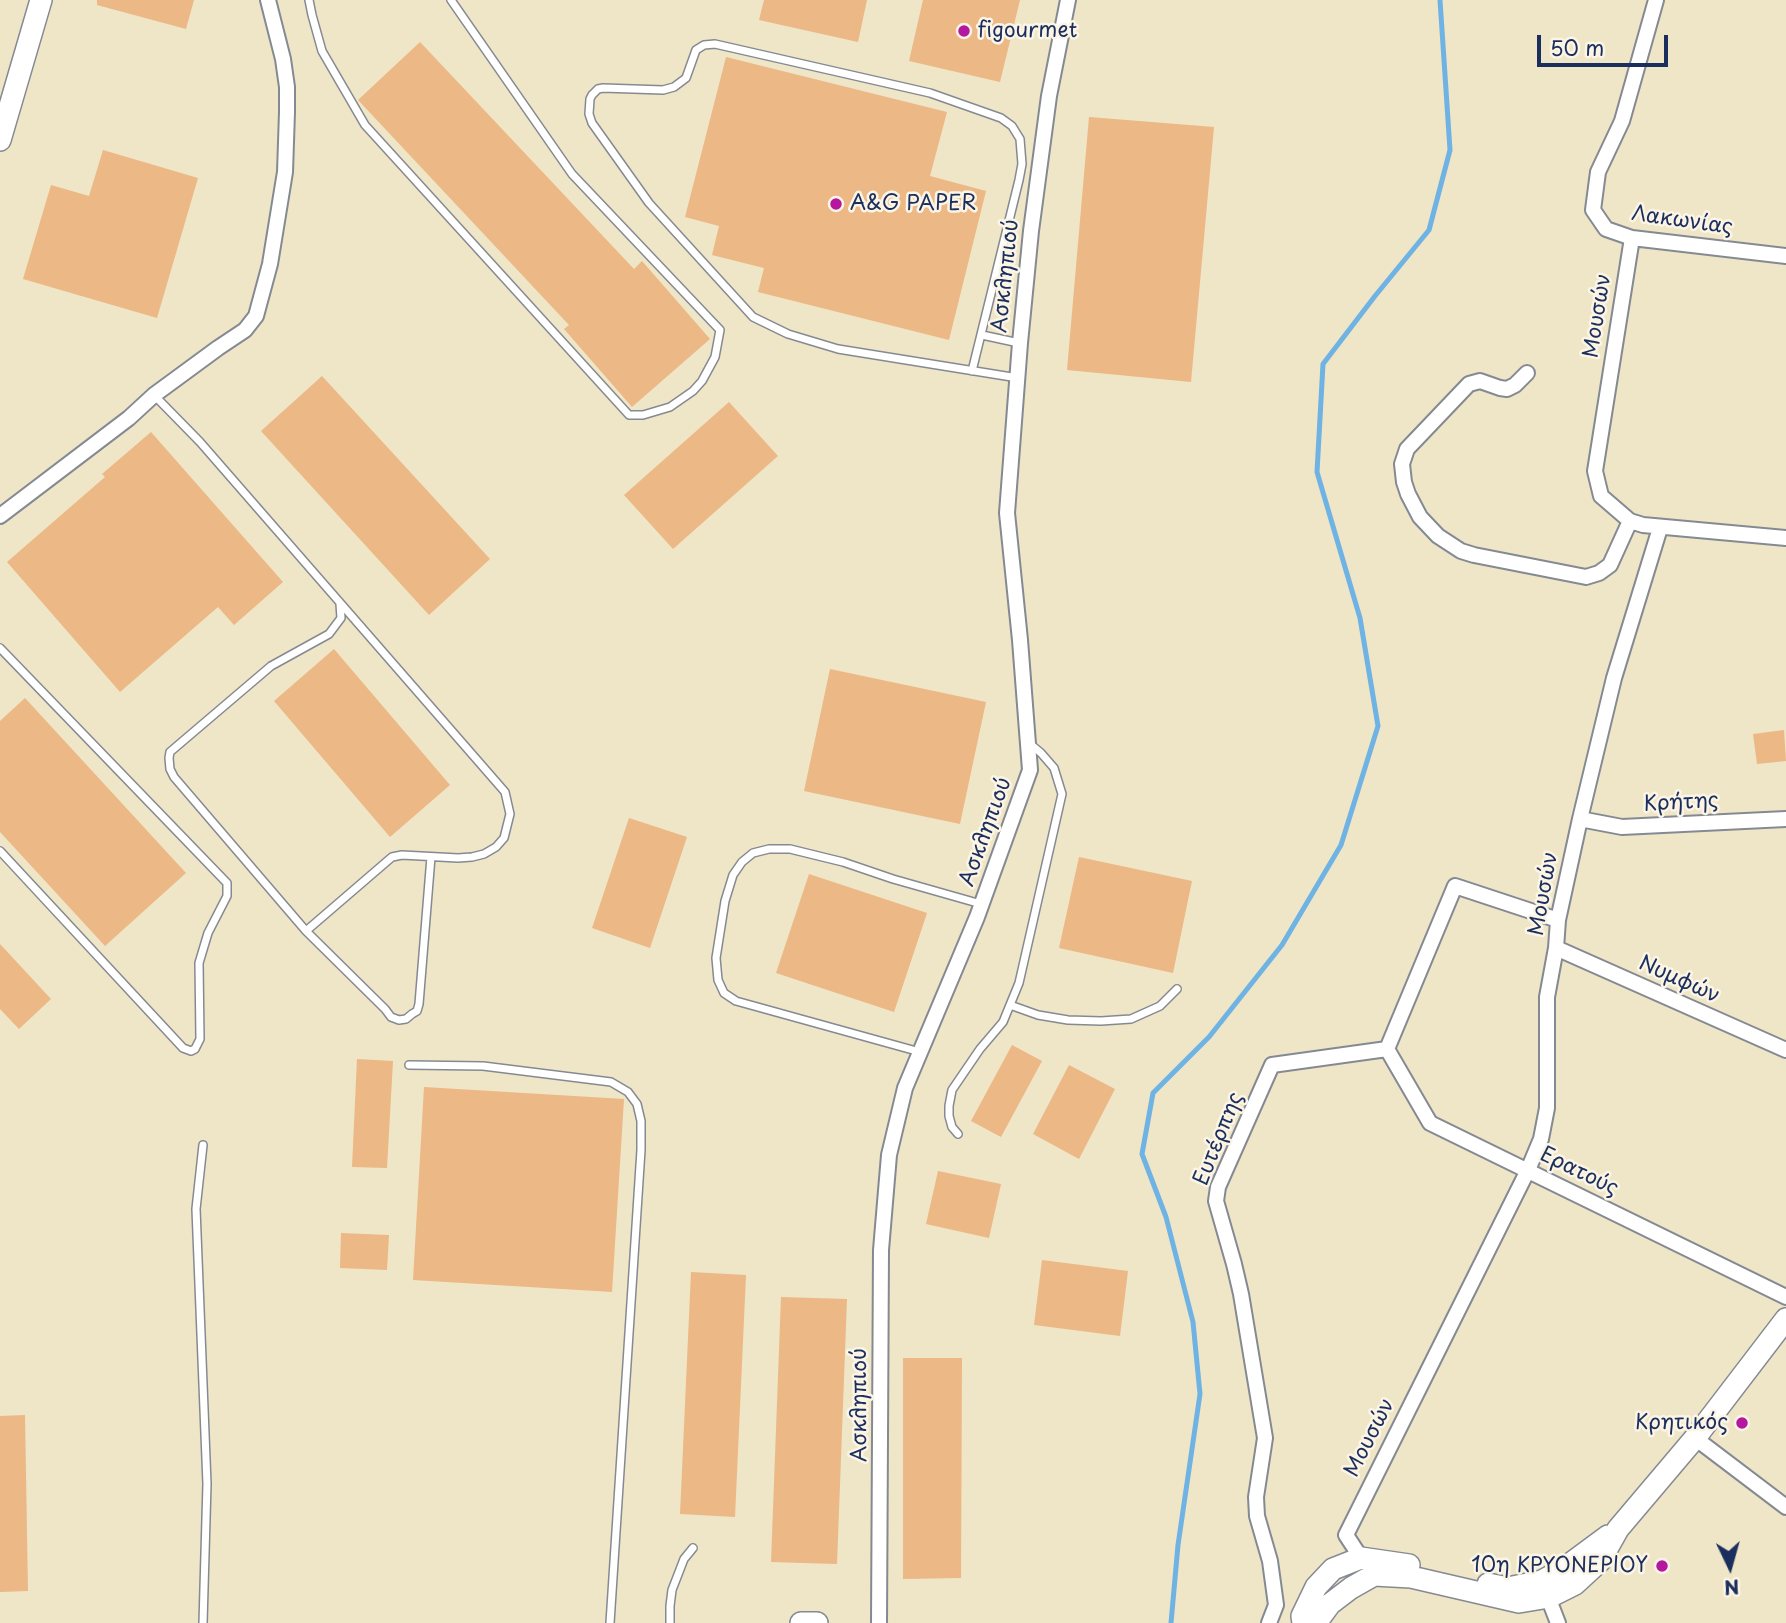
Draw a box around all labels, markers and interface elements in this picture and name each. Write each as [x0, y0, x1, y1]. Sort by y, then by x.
place label: figourmet [978, 18, 1077, 44]
scale bar [1541, 21, 1672, 65]
marker: figourmet [956, 23, 972, 39]
text: 50 m [1550, 31, 1604, 63]
place label: A&G PAPER [850, 191, 977, 217]
marker: A&G PAPER [828, 196, 844, 212]
street label: Λακωνίας [1630, 201, 1734, 241]
street label: Ασκληπιού [988, 218, 1024, 334]
street label: Μουσών [1579, 272, 1617, 360]
street label: Ασκληπιού [955, 774, 1017, 890]
street label: Κρήτης [1643, 788, 1719, 818]
street label: Μουσών [1524, 850, 1564, 938]
street label: Νυμφών [1635, 951, 1723, 1009]
street label: Ευτέρπης [1189, 1089, 1249, 1189]
street label: Ερατούς [1536, 1142, 1622, 1202]
street label: Ασκληπιού [847, 1348, 873, 1462]
street label: Μουσών [1340, 1395, 1400, 1481]
place label: Κρητικός [1635, 1410, 1728, 1436]
marker: Κρητικός [1734, 1415, 1750, 1431]
north arrow [1695, 1532, 1765, 1602]
place label: 10η ΚΡΥΟΝΕΡΙΟΥ [1471, 1553, 1648, 1579]
marker: 10η ΚΡΥΟΝΕΡΙΟΥ [1654, 1558, 1670, 1574]
text: N [1723, 1573, 1741, 1603]

